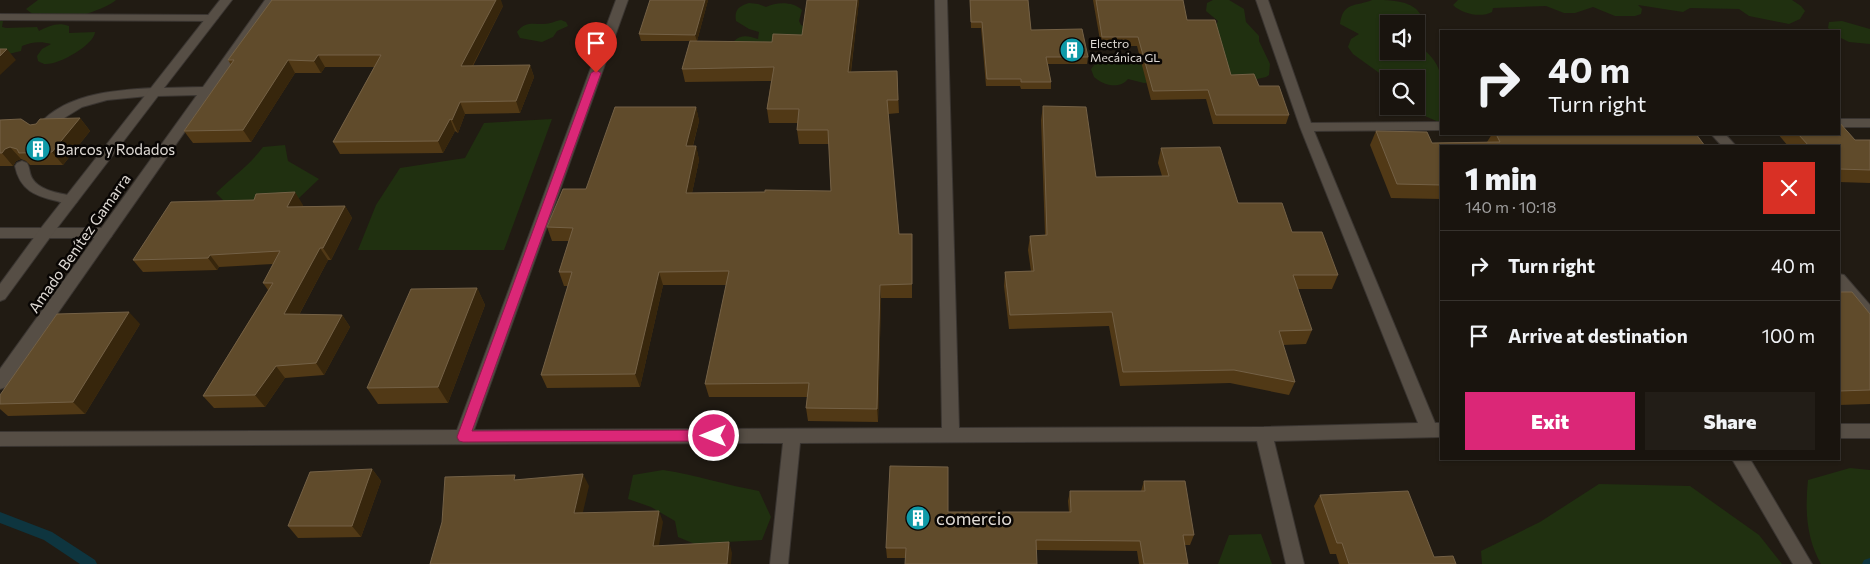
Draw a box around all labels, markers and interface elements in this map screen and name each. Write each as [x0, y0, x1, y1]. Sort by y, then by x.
map controls [1380, 15, 1425, 115]
button: sound [1380, 15, 1425, 60]
pin [575, 22, 617, 73]
icon: arrive [582, 29, 610, 57]
place label: Electro Mecánica GL [1090, 36, 1160, 64]
building icon: Electro Mecánica GL [1059, 37, 1085, 63]
text: 40 m [1548, 47, 1630, 90]
icon: right [1465, 50, 1530, 115]
button: search [1380, 70, 1425, 115]
text: Turn right [1548, 90, 1646, 117]
building icon: Barcos y Rodados [25, 136, 51, 162]
place label: Barcos y Rodados [56, 140, 175, 158]
text: 1 min [1465, 159, 1537, 196]
button: close [1763, 162, 1815, 214]
street label: Amado Benítez Gamarra [24, 170, 134, 316]
text: 140 m · 10:18 [1465, 197, 1556, 216]
icon: right [1465, 252, 1493, 280]
text: Turn right [1508, 254, 1595, 277]
text: 40 m [1771, 254, 1815, 277]
icon: arrive [1465, 322, 1493, 350]
text: Arrive at destination [1508, 324, 1688, 347]
text: 100 m [1762, 324, 1815, 347]
button: Exit [1465, 392, 1635, 450]
button: Share [1645, 392, 1815, 450]
position arrow [687, 409, 739, 461]
building icon: comercio [905, 505, 931, 531]
place label: comercio [936, 507, 1012, 529]

